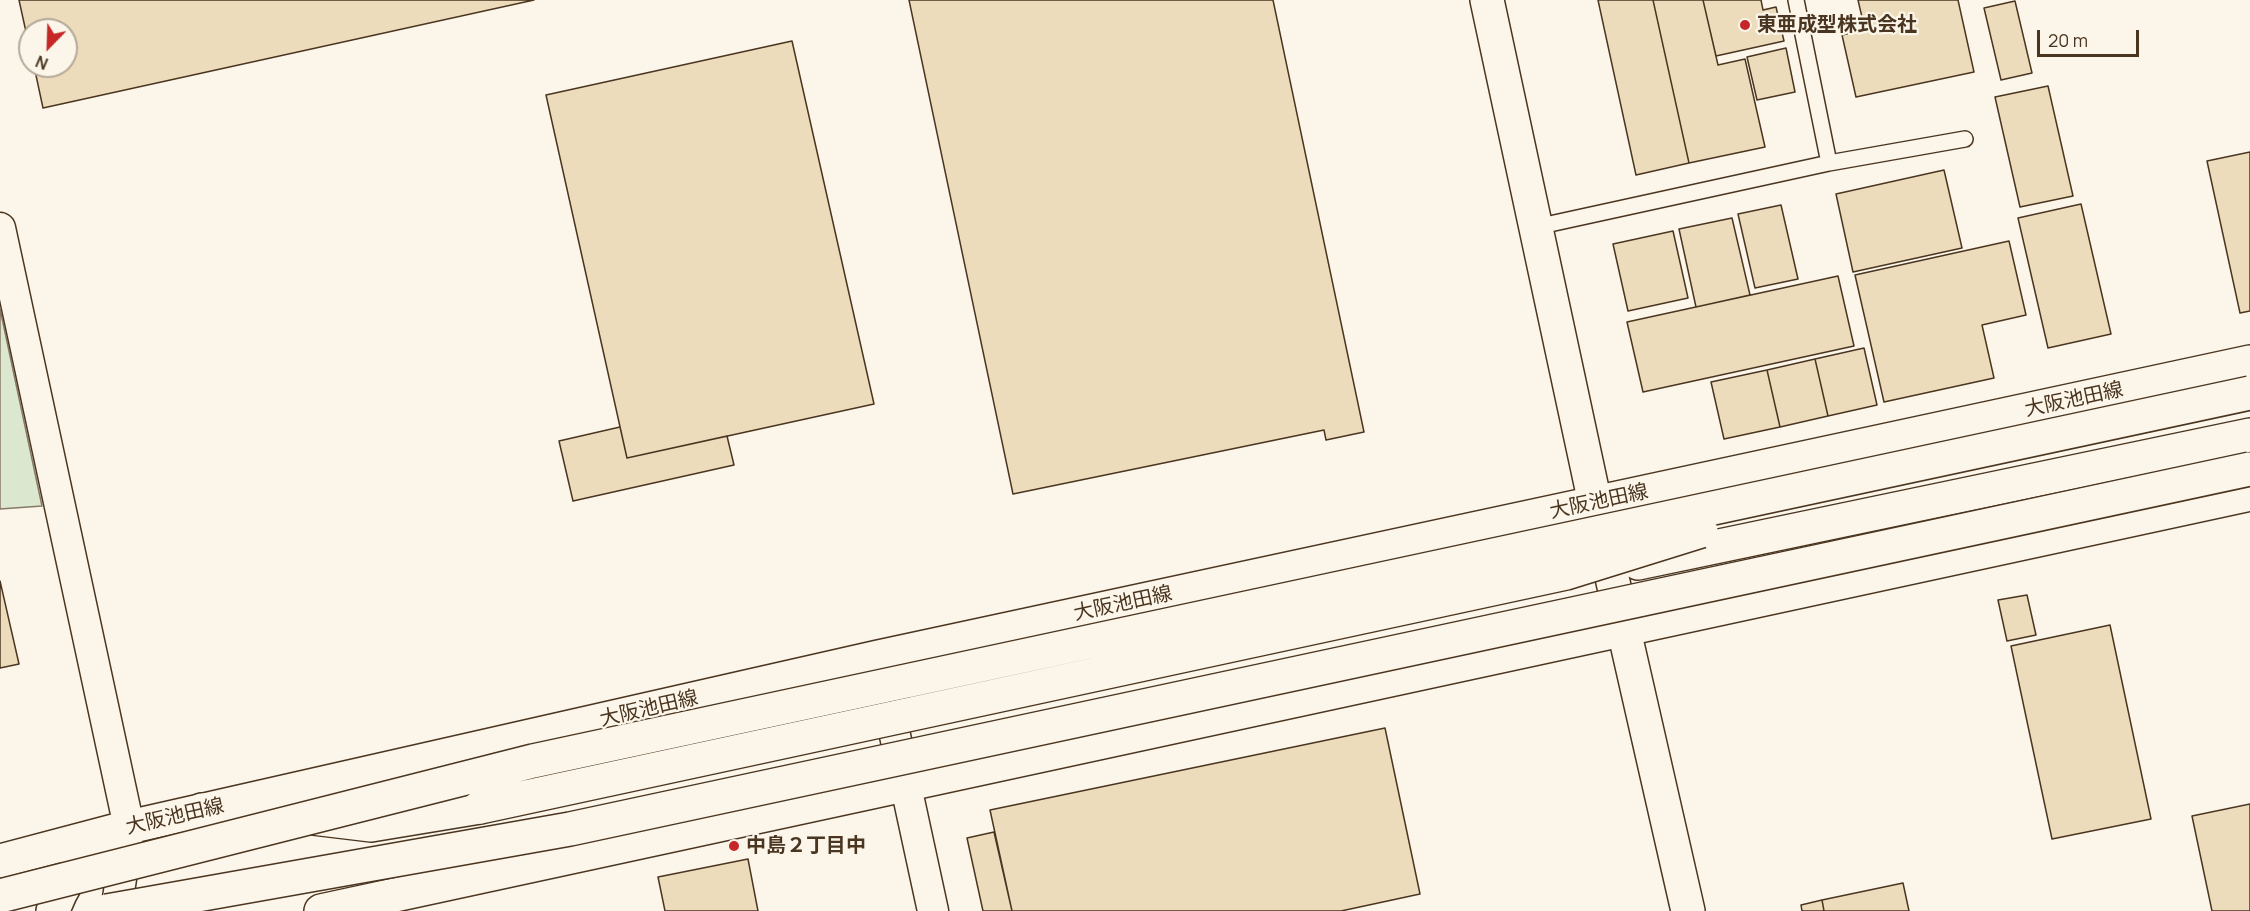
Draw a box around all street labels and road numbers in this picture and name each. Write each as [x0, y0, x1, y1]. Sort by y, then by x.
street label: 大阪池田線 [2023, 378, 2125, 422]
street label: 大阪池田線 [1548, 480, 1650, 524]
street label: 大阪池田線 [1072, 582, 1174, 626]
street label: 大阪池田線 [598, 686, 700, 732]
street label: 大阪池田線 [124, 794, 226, 840]

